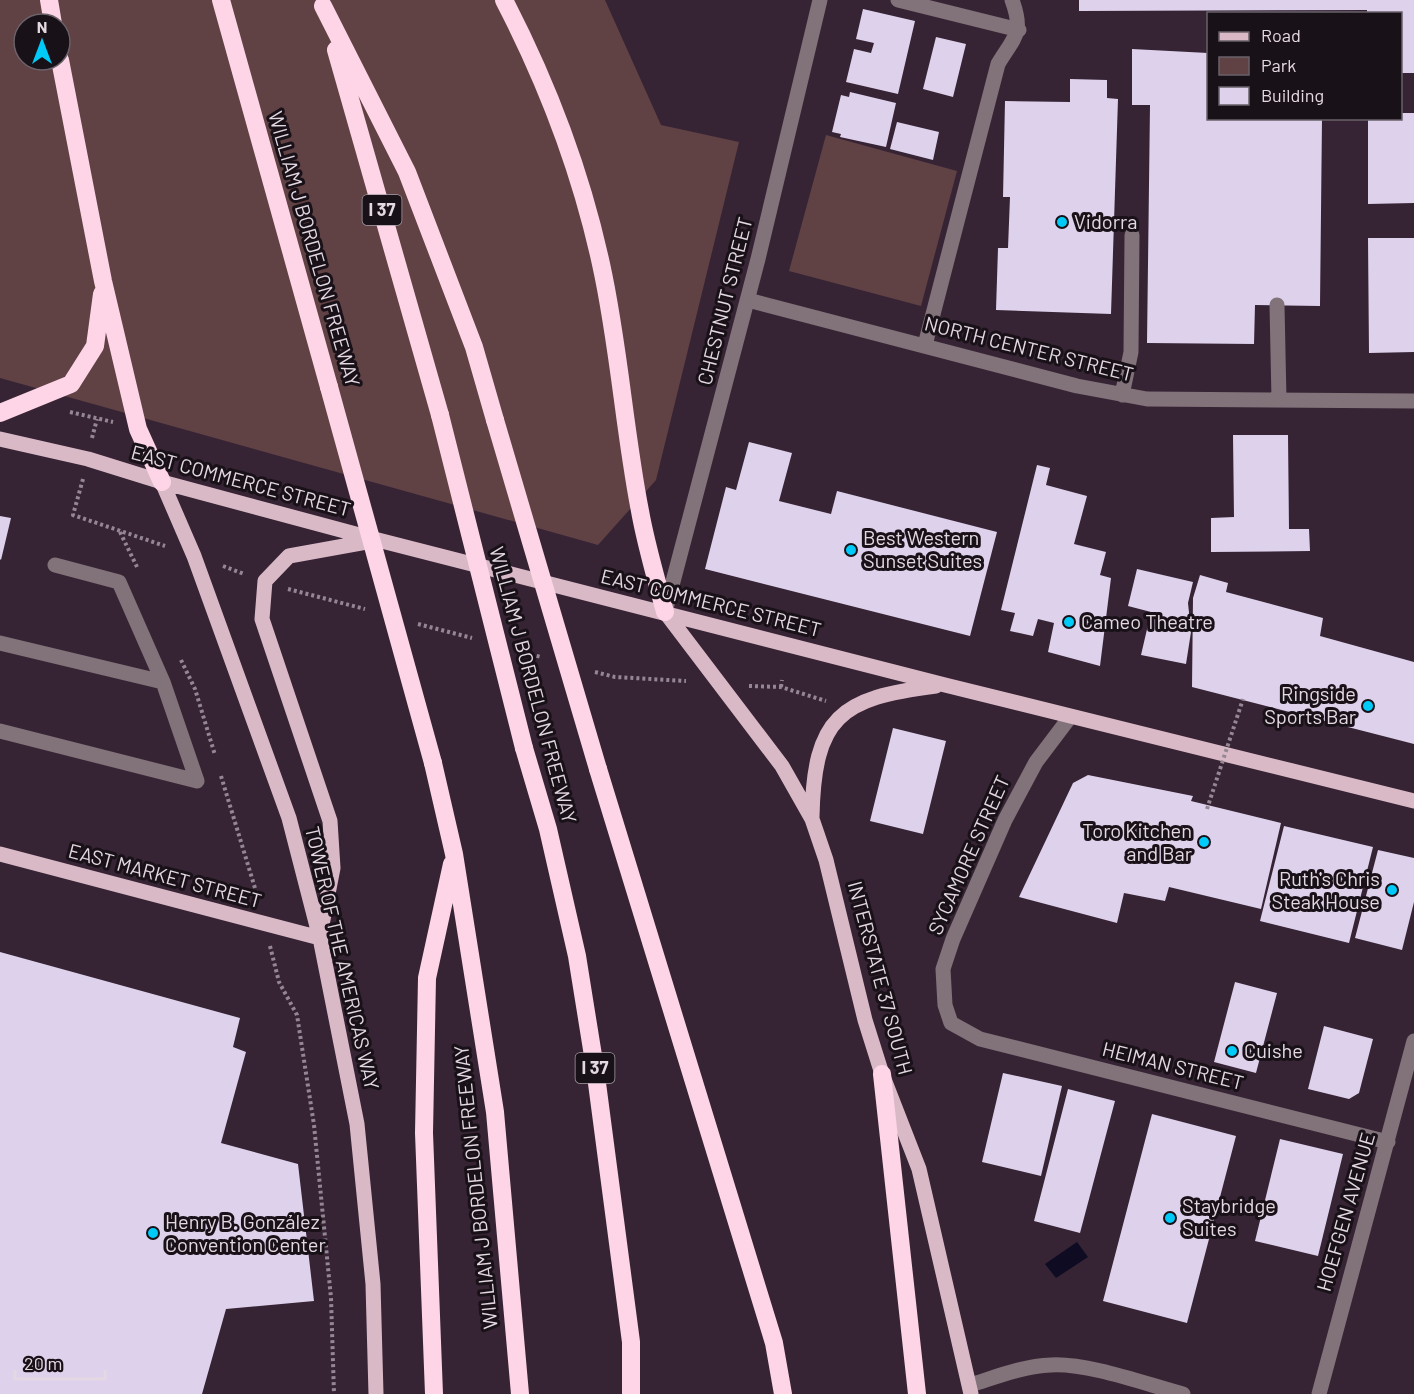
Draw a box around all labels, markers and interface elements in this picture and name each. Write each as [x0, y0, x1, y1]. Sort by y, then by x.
north arrow [12, 12, 72, 72]
legend [1207, 12, 1402, 120]
text: N [37, 17, 47, 36]
text: Road [1261, 24, 1301, 46]
text: Park [1261, 54, 1296, 76]
text: Building [1261, 84, 1324, 106]
street label: WILLIAM J BORDELON FREEWAY [264, 108, 366, 389]
road number: I 37 [362, 195, 401, 225]
place label: Vidorra [1074, 209, 1137, 233]
street label: CHESTNUT STREET [692, 214, 757, 387]
marker: Vidorra [1055, 215, 1069, 229]
street label: NORTH CENTER STREET [922, 310, 1136, 386]
street label: EAST COMMERCE STREET [129, 439, 354, 521]
place label: Best Western Sunset Suites [863, 525, 982, 572]
marker: Best Western Sunset Suites [844, 543, 858, 557]
street label: WILLIAM J BORDELON FREEWAY [485, 544, 582, 826]
street label: EAST COMMERCE STREET [599, 563, 824, 641]
place label: Cameo Theatre [1081, 609, 1213, 633]
marker: Cameo Theatre [1062, 615, 1076, 629]
place label: Ringside Sports Bar [1264, 681, 1356, 728]
marker: Ringside Sports Bar [1361, 699, 1375, 713]
street label: SYCAMORE STREET [922, 771, 1014, 938]
place label: Toro Kitchen and Bar [1082, 818, 1192, 865]
street label: TOWER OF THE AMERICAS WAY [301, 824, 385, 1092]
marker: Toro Kitchen and Bar [1197, 835, 1211, 849]
street label: EAST MARKET STREET [66, 838, 264, 912]
place label: Ruth's Chris Steak House [1272, 866, 1380, 913]
street label: INTERSTATE 37 SOUTH [844, 878, 918, 1077]
marker: Ruth's Chris Steak House [1385, 883, 1399, 897]
street label: HEIMAN STREET [1100, 1036, 1246, 1094]
place label: Cuishe [1244, 1038, 1303, 1062]
street label: WILLIAM J BORDELON FREEWAY [448, 1044, 502, 1330]
marker: Cuishe [1225, 1044, 1239, 1058]
road number: I 37 [576, 1053, 614, 1083]
street label: HOEFGEN AVENUE [1311, 1130, 1379, 1294]
place label: Staybridge Suites [1182, 1193, 1276, 1240]
place label: Henry B. González Convention Center [165, 1209, 326, 1256]
marker: Staybridge Suites [1163, 1211, 1177, 1225]
marker: Henry B. González Convention Center [146, 1226, 160, 1240]
scale bar [15, 1343, 105, 1381]
text: 20 m [24, 1352, 62, 1374]

